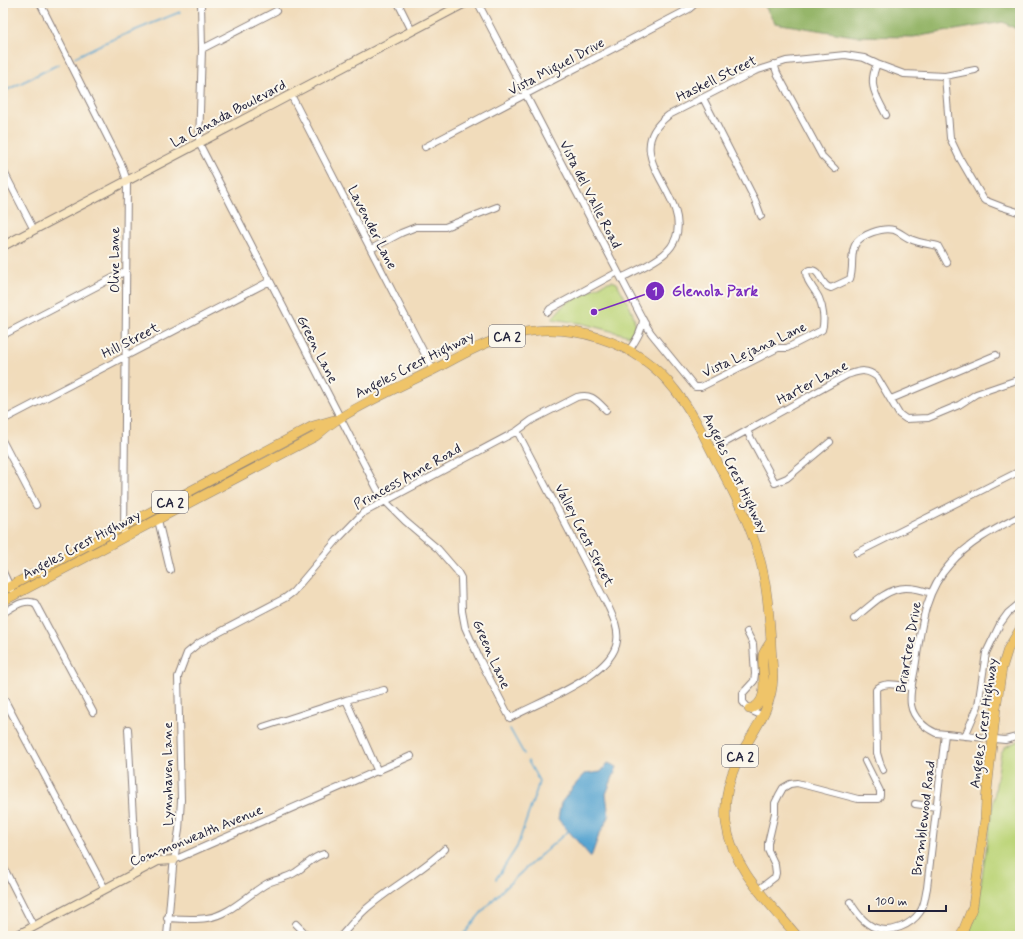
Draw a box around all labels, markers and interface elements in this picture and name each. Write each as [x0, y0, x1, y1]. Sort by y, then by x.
street label: Vista Miguel Drive [505, 34, 609, 102]
street label: Haskell Street [673, 52, 760, 106]
street label: La Canada Boulevard [168, 76, 289, 152]
street label: Vista del Valle Road [555, 137, 625, 252]
street label: Lavender Lane [343, 183, 401, 272]
street label: Olive Lane [106, 227, 124, 293]
callout: Glenola Park [645, 278, 766, 305]
text: Glenola Park [672, 282, 758, 302]
text: 1 [652, 284, 658, 300]
street label: Green Lane [292, 312, 342, 387]
street label: Hill Street [99, 318, 163, 363]
street label: Vista Lejana Lane [699, 318, 810, 382]
road number: CA 2 [489, 325, 525, 347]
street label: Angeles Crest Highway [352, 327, 478, 405]
street label: Harter Lane [774, 357, 851, 409]
street label: Angeles Crest Highway [696, 410, 772, 537]
street label: Princess Anne Road [351, 440, 464, 514]
street label: Valley Crest Street [550, 481, 618, 591]
road number: CA 2 [152, 491, 188, 513]
street label: Angeles Crest Highway [19, 506, 145, 585]
street label: Briartree Drive [892, 600, 926, 694]
street label: Green Lane [468, 617, 514, 692]
street label: Angeles Crest Highway [966, 657, 1004, 790]
street label: Lynnhaven Lane [159, 722, 177, 826]
road number: CA 2 [722, 745, 758, 767]
street label: Bramblewood Road [908, 760, 940, 877]
street label: Commonwealth Avenue [127, 801, 266, 871]
scale bar [869, 887, 946, 913]
text: 100 m [875, 894, 907, 910]

